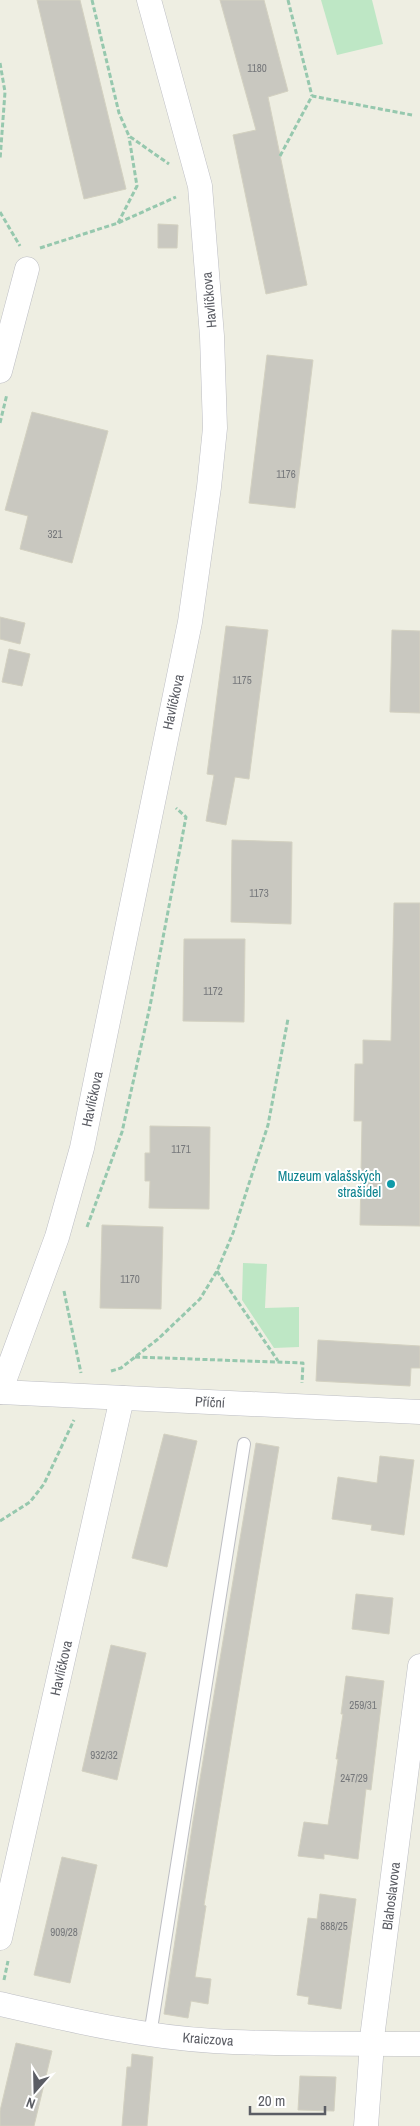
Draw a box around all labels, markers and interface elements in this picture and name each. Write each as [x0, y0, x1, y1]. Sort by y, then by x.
house number: 1180 [247, 61, 267, 75]
street label: Havlíčkova [198, 271, 220, 329]
house number: 1176 [276, 467, 296, 481]
house number: 321 [47, 527, 63, 541]
street label: Havlíčkova [158, 672, 188, 731]
house number: 1175 [232, 673, 252, 687]
house number: 1173 [249, 886, 269, 900]
house number: 1172 [203, 984, 223, 998]
street label: Havlíčkova [77, 1069, 107, 1128]
house number: 1171 [171, 1142, 191, 1156]
place label: Muzeum valašských strašidel [278, 1167, 381, 1201]
marker: Muzeum valašských strašidel [385, 1178, 397, 1190]
house number: 1170 [120, 1272, 140, 1286]
street label: Příční [195, 1392, 226, 1412]
street label: Havlíčkova [46, 1638, 76, 1697]
house number: 259/31 [349, 1698, 377, 1712]
house number: 932/32 [90, 1748, 118, 1762]
house number: 247/29 [340, 1771, 368, 1785]
street label: Blahoslavova [378, 1860, 404, 1931]
house number: 888/25 [320, 1919, 348, 1933]
house number: 909/28 [50, 1925, 78, 1939]
street label: Kraiczova [182, 2028, 235, 2050]
north arrow [10, 2066, 60, 2116]
scale bar [250, 2084, 325, 2116]
text: 20 m [258, 2090, 285, 2111]
text: N [24, 2093, 38, 2113]

